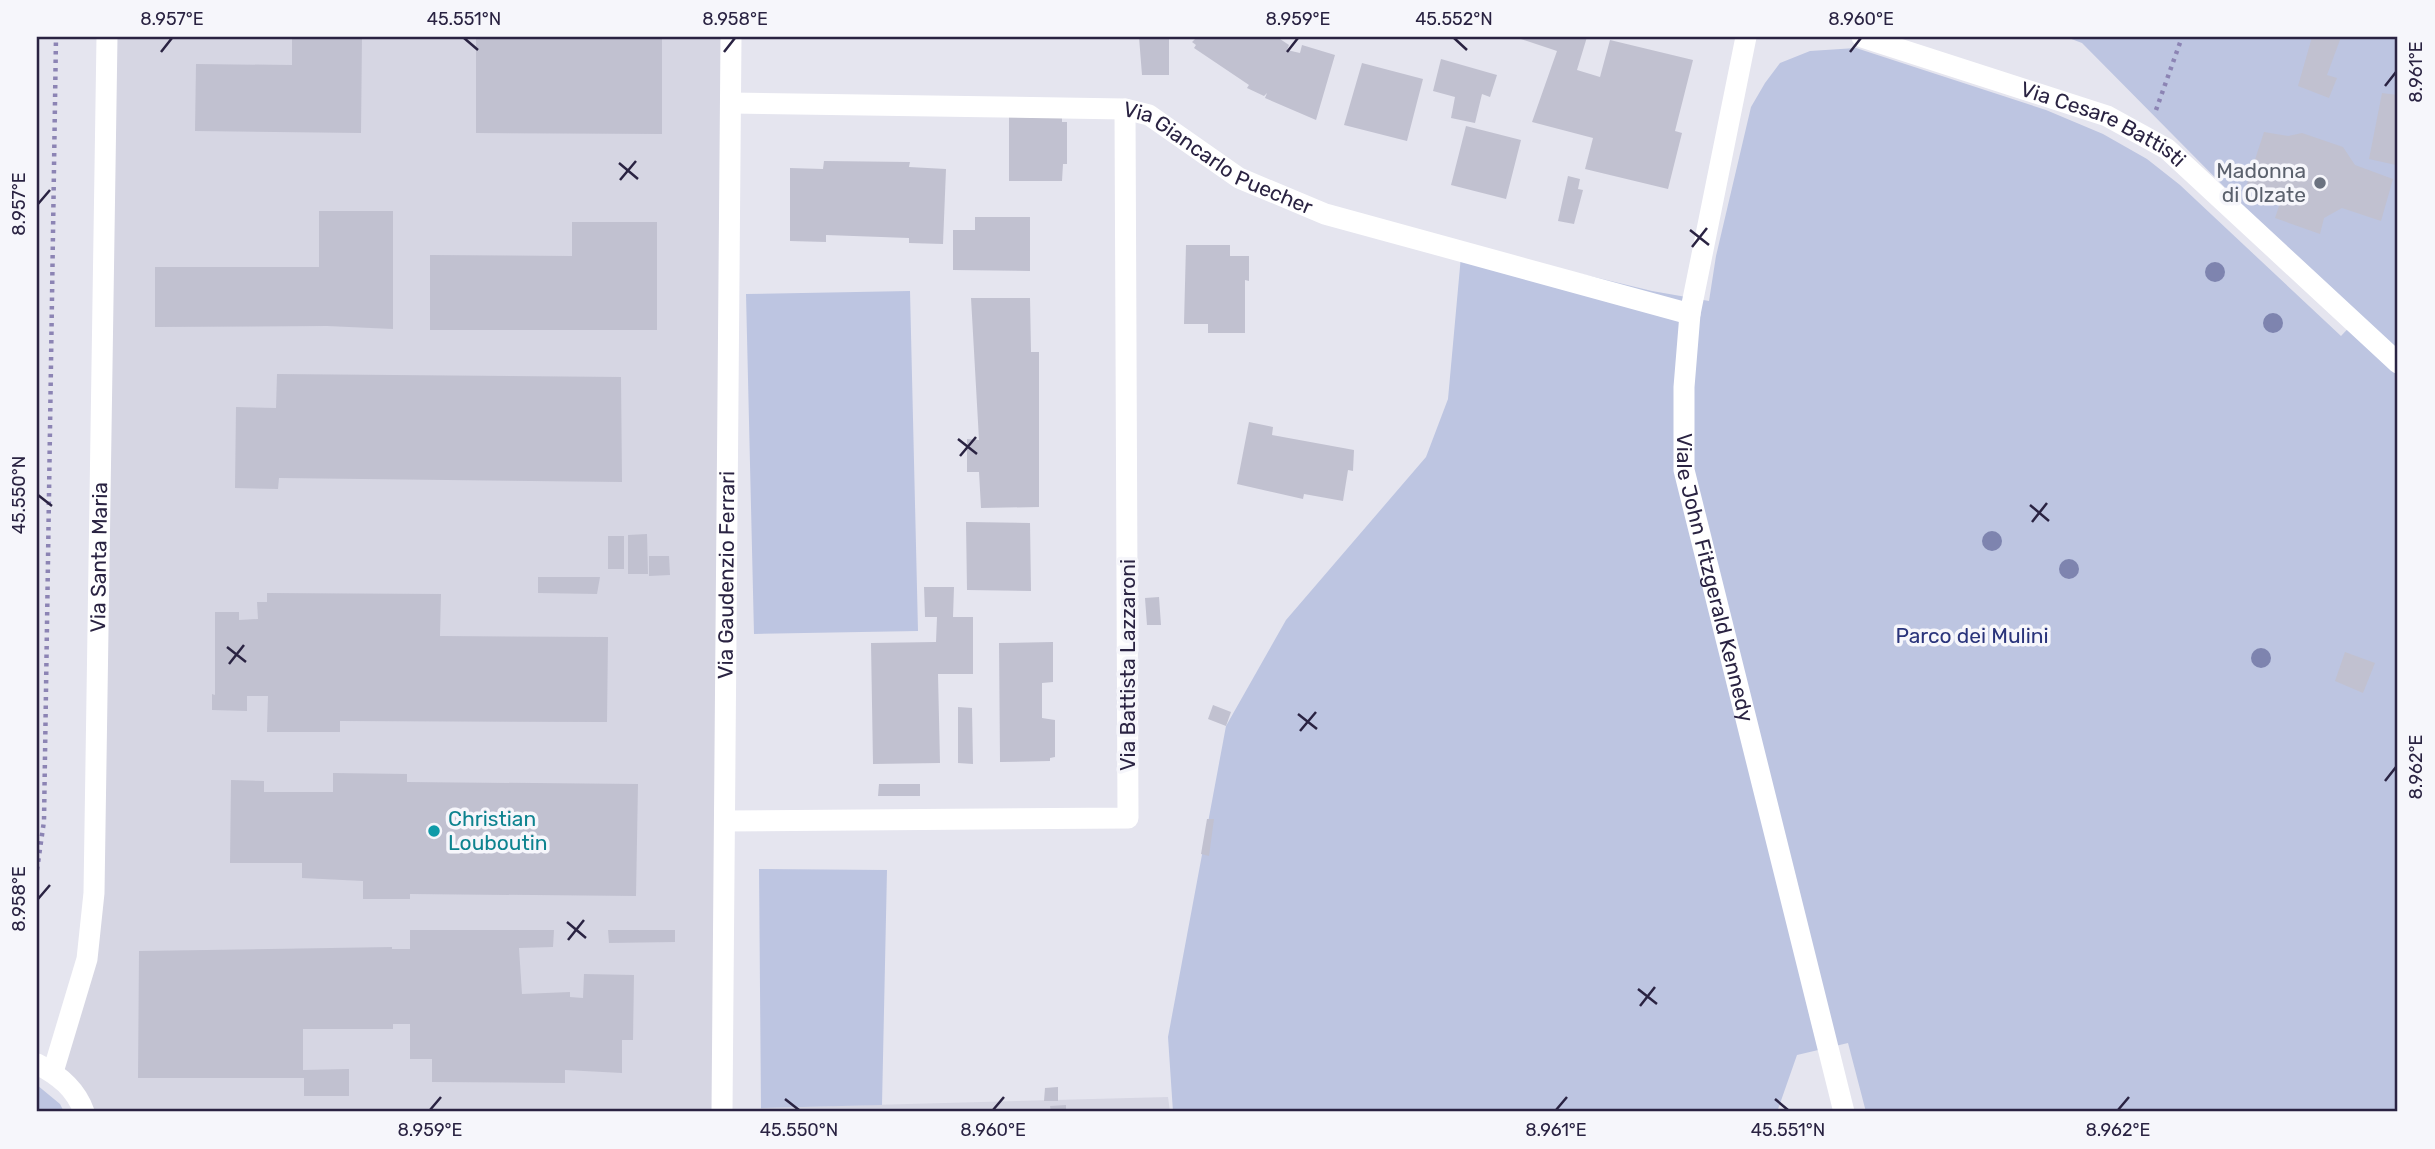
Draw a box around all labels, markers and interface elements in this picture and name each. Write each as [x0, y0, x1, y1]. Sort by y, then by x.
text: 8.957°E [140, 8, 204, 30]
text: 45.551°N [427, 8, 501, 30]
text: 8.958°E [702, 8, 768, 30]
text: 8.959°E [1266, 8, 1330, 30]
text: 45.552°N [1415, 8, 1493, 30]
text: 8.960°E [1828, 8, 1894, 30]
text: 8.961°E [2405, 41, 2427, 103]
street label: Via Cesare Battisti [2018, 76, 2191, 172]
street label: Via Giancarlo Puecher [1121, 96, 1317, 219]
place label: Madonna di Olzate [2216, 158, 2306, 207]
text: 8.957°E [8, 172, 30, 236]
marker: Madonna di Olzate [2312, 175, 2328, 191]
street label: Viale John Fitzgerald Kennedy [1672, 433, 1759, 725]
text: 45.550°N [8, 456, 30, 534]
street label: Via Gaudenzio Ferrari [713, 471, 739, 679]
street label: Via Santa Maria [85, 482, 112, 633]
street label: Via Battista Lazzaroni [1115, 559, 1140, 771]
park label: Parco dei Mulini [1895, 623, 2049, 648]
text: 8.962°E [2405, 735, 2427, 799]
place label: Christian Louboutin [448, 806, 548, 855]
marker: Christian Louboutin [426, 823, 442, 839]
text: 8.958°E [8, 866, 30, 932]
text: 8.959°E [398, 1119, 462, 1141]
text: 45.550°N [760, 1119, 838, 1141]
text: 8.960°E [960, 1119, 1026, 1141]
text: 8.961°E [1525, 1119, 1587, 1141]
text: 45.551°N [1751, 1119, 1825, 1141]
text: 8.962°E [2086, 1119, 2150, 1141]

